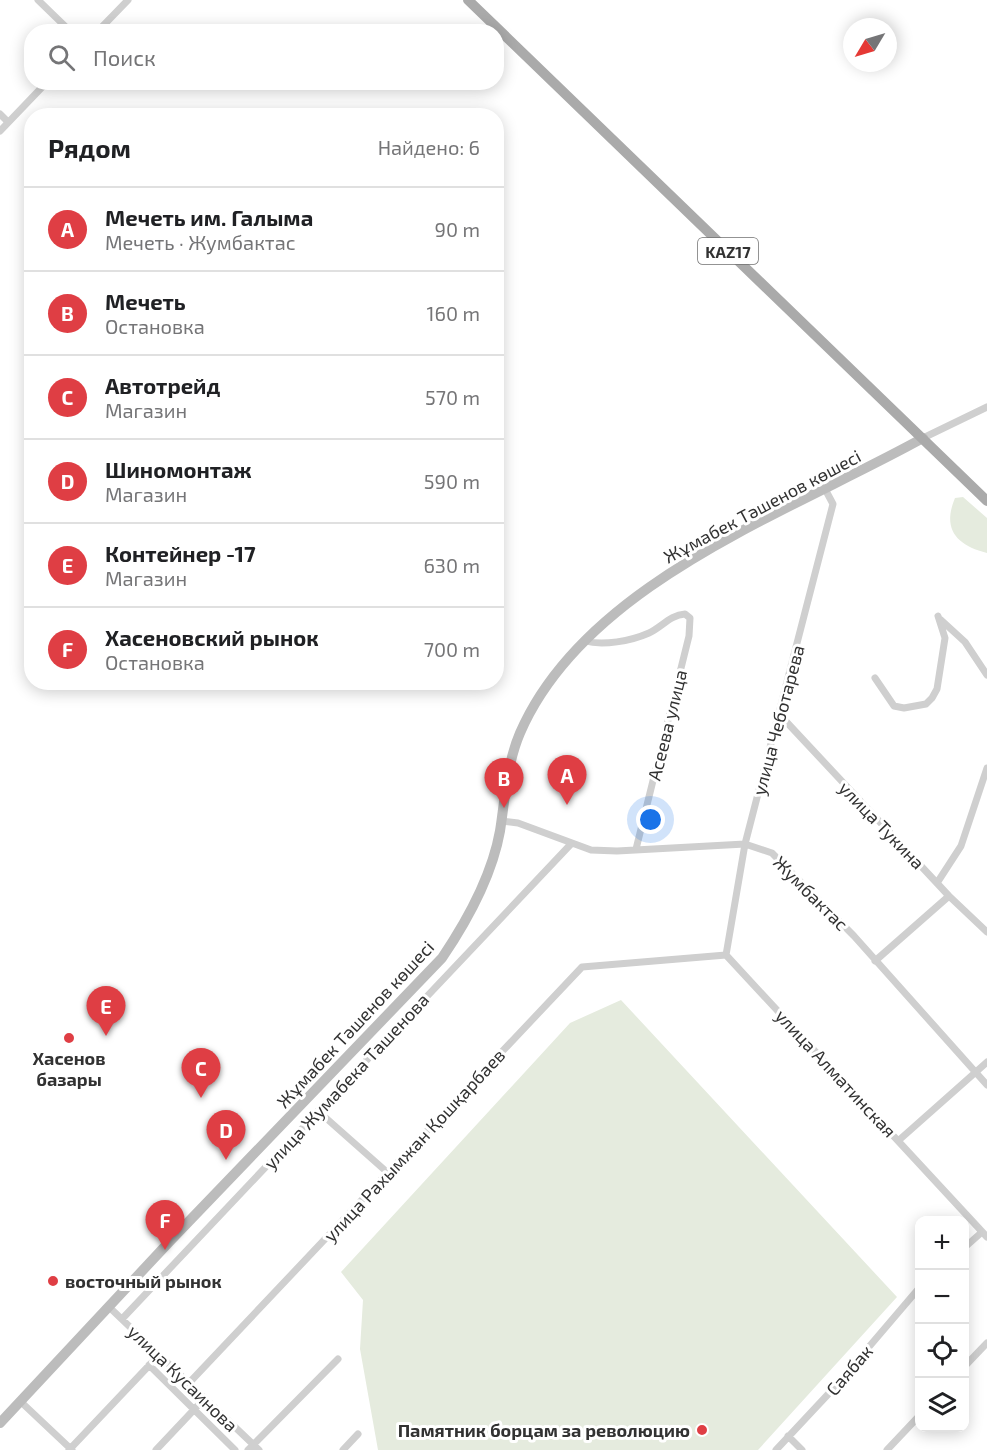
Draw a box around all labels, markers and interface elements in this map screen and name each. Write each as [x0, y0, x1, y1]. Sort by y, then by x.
north arrow [843, 18, 897, 72]
search box [24, 24, 504, 90]
icon: search [45, 41, 78, 74]
text: Поиск [93, 44, 156, 70]
text: Рядом [48, 132, 131, 163]
text: Найдено: 6 [378, 135, 480, 159]
text: Мечеть им. Галыма [105, 204, 313, 230]
text: A [61, 217, 74, 241]
text: 90 m [435, 217, 480, 241]
text: Мечеть · Жумбактас [105, 230, 296, 254]
road number: KAZ17 [698, 238, 758, 264]
text: Мечеть [105, 288, 186, 314]
text: B [61, 301, 74, 325]
text: 160 m [427, 301, 480, 325]
text: Остановка [105, 314, 205, 338]
text: Автотрейд [105, 372, 220, 398]
text: C [62, 385, 73, 409]
text: 570 m [425, 385, 480, 409]
text: Магазин [105, 398, 187, 422]
street label: Жұмабек Тәшенов көшесі [660, 445, 864, 567]
text: Шиномонтаж [105, 456, 252, 482]
text: D [61, 469, 74, 493]
text: 590 m [424, 469, 480, 493]
text: Магазин [105, 482, 187, 506]
text: Контейнер -17 [105, 540, 256, 566]
text: E [62, 553, 73, 577]
text: 630 m [423, 553, 480, 577]
text: Магазин [105, 566, 187, 590]
text: Хасеновский рынок [105, 624, 319, 650]
text: F [62, 637, 73, 661]
text: 700 m [424, 637, 480, 661]
street label: улица Чеботарева [747, 642, 809, 798]
text: Остановка [105, 650, 205, 674]
street label: Асеева улица [643, 667, 691, 783]
pin: A [548, 756, 586, 805]
pin: B [484, 758, 524, 808]
street label: улица Тукина [835, 776, 929, 874]
your location [636, 805, 665, 834]
street label: Жумбактас [769, 851, 853, 935]
street label: Жұмабек Тәшенов көшесі [272, 936, 438, 1112]
pin: E [86, 986, 126, 1036]
street label: улица Жумабека Ташенова [259, 989, 433, 1173]
street label: улица Алматинская [771, 1004, 901, 1142]
marker: Хасенов базары [62, 1031, 76, 1045]
street label: улица Рахымжан Қошқарбаев [319, 1044, 509, 1246]
place label: Хасенов базары [32, 1047, 106, 1090]
pin: C [182, 1048, 220, 1098]
pin: D [206, 1110, 246, 1160]
pin: F [146, 1200, 184, 1250]
map controls [915, 1216, 969, 1432]
button: + [915, 1216, 969, 1270]
place label: восточный рынок [65, 1270, 222, 1292]
button: − [915, 1270, 969, 1324]
marker: восточный рынок [46, 1274, 60, 1288]
street label: улица Кусаинова [123, 1320, 243, 1436]
button: locate [915, 1324, 969, 1378]
street label: Саябак [821, 1340, 877, 1400]
button: layers [915, 1378, 969, 1432]
place label: Памятник борцам за революцию [398, 1419, 690, 1441]
marker: Памятник борцам за революцию [695, 1423, 709, 1437]

